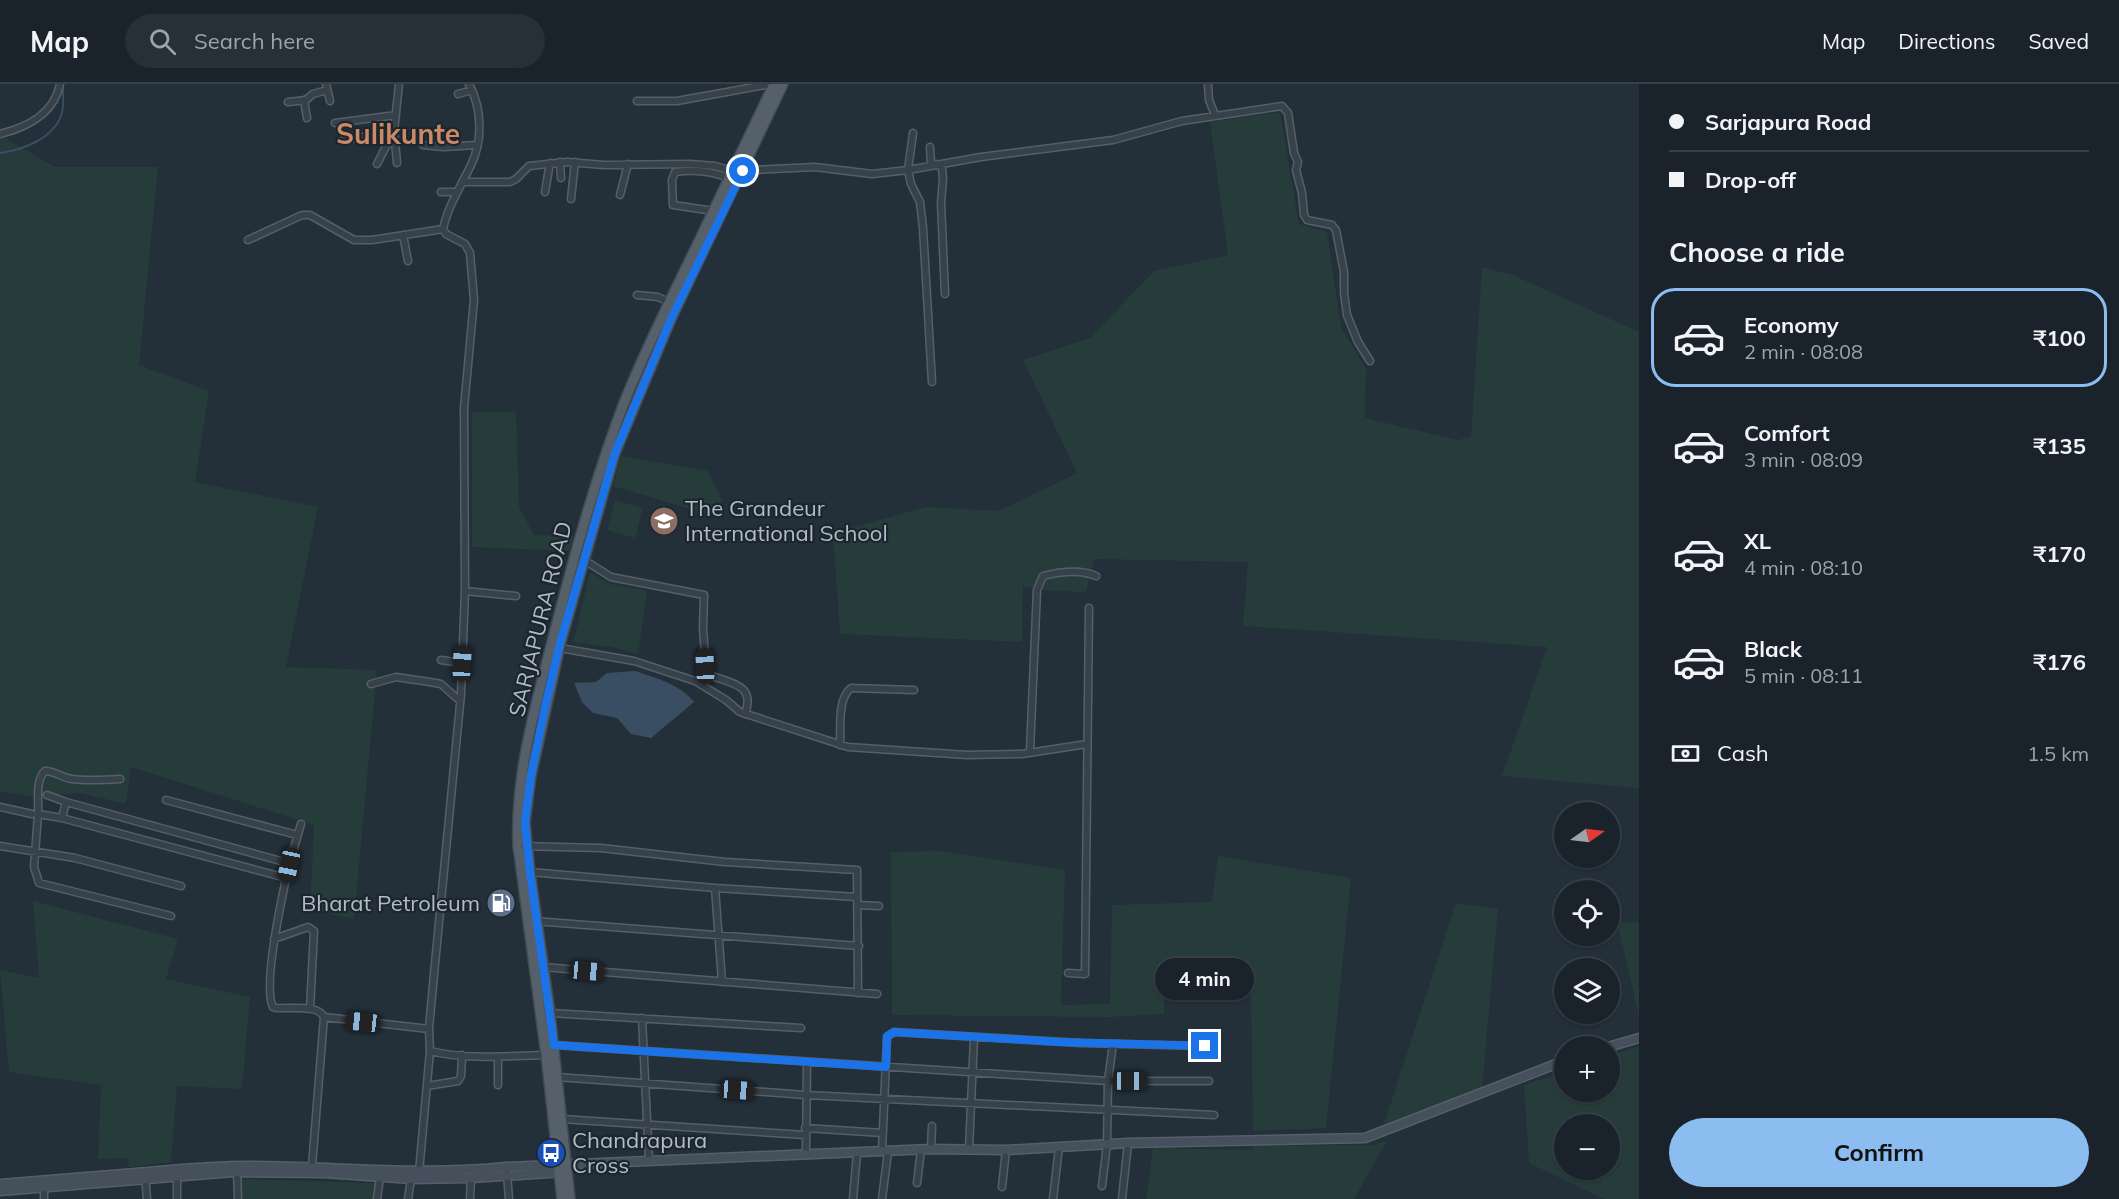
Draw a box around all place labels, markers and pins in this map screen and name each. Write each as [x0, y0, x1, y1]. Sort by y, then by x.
place label: The Grandeur International School [685, 494, 888, 547]
school or university icon: The Grandeur International School [648, 505, 680, 537]
fuel station icon: Bharat Petroleum [485, 887, 517, 919]
place label: Bharat Petroleum [301, 889, 480, 917]
place label: Chandrapura Cross [572, 1126, 707, 1179]
bus stop icon: Chandrapura Cross [535, 1137, 567, 1169]

